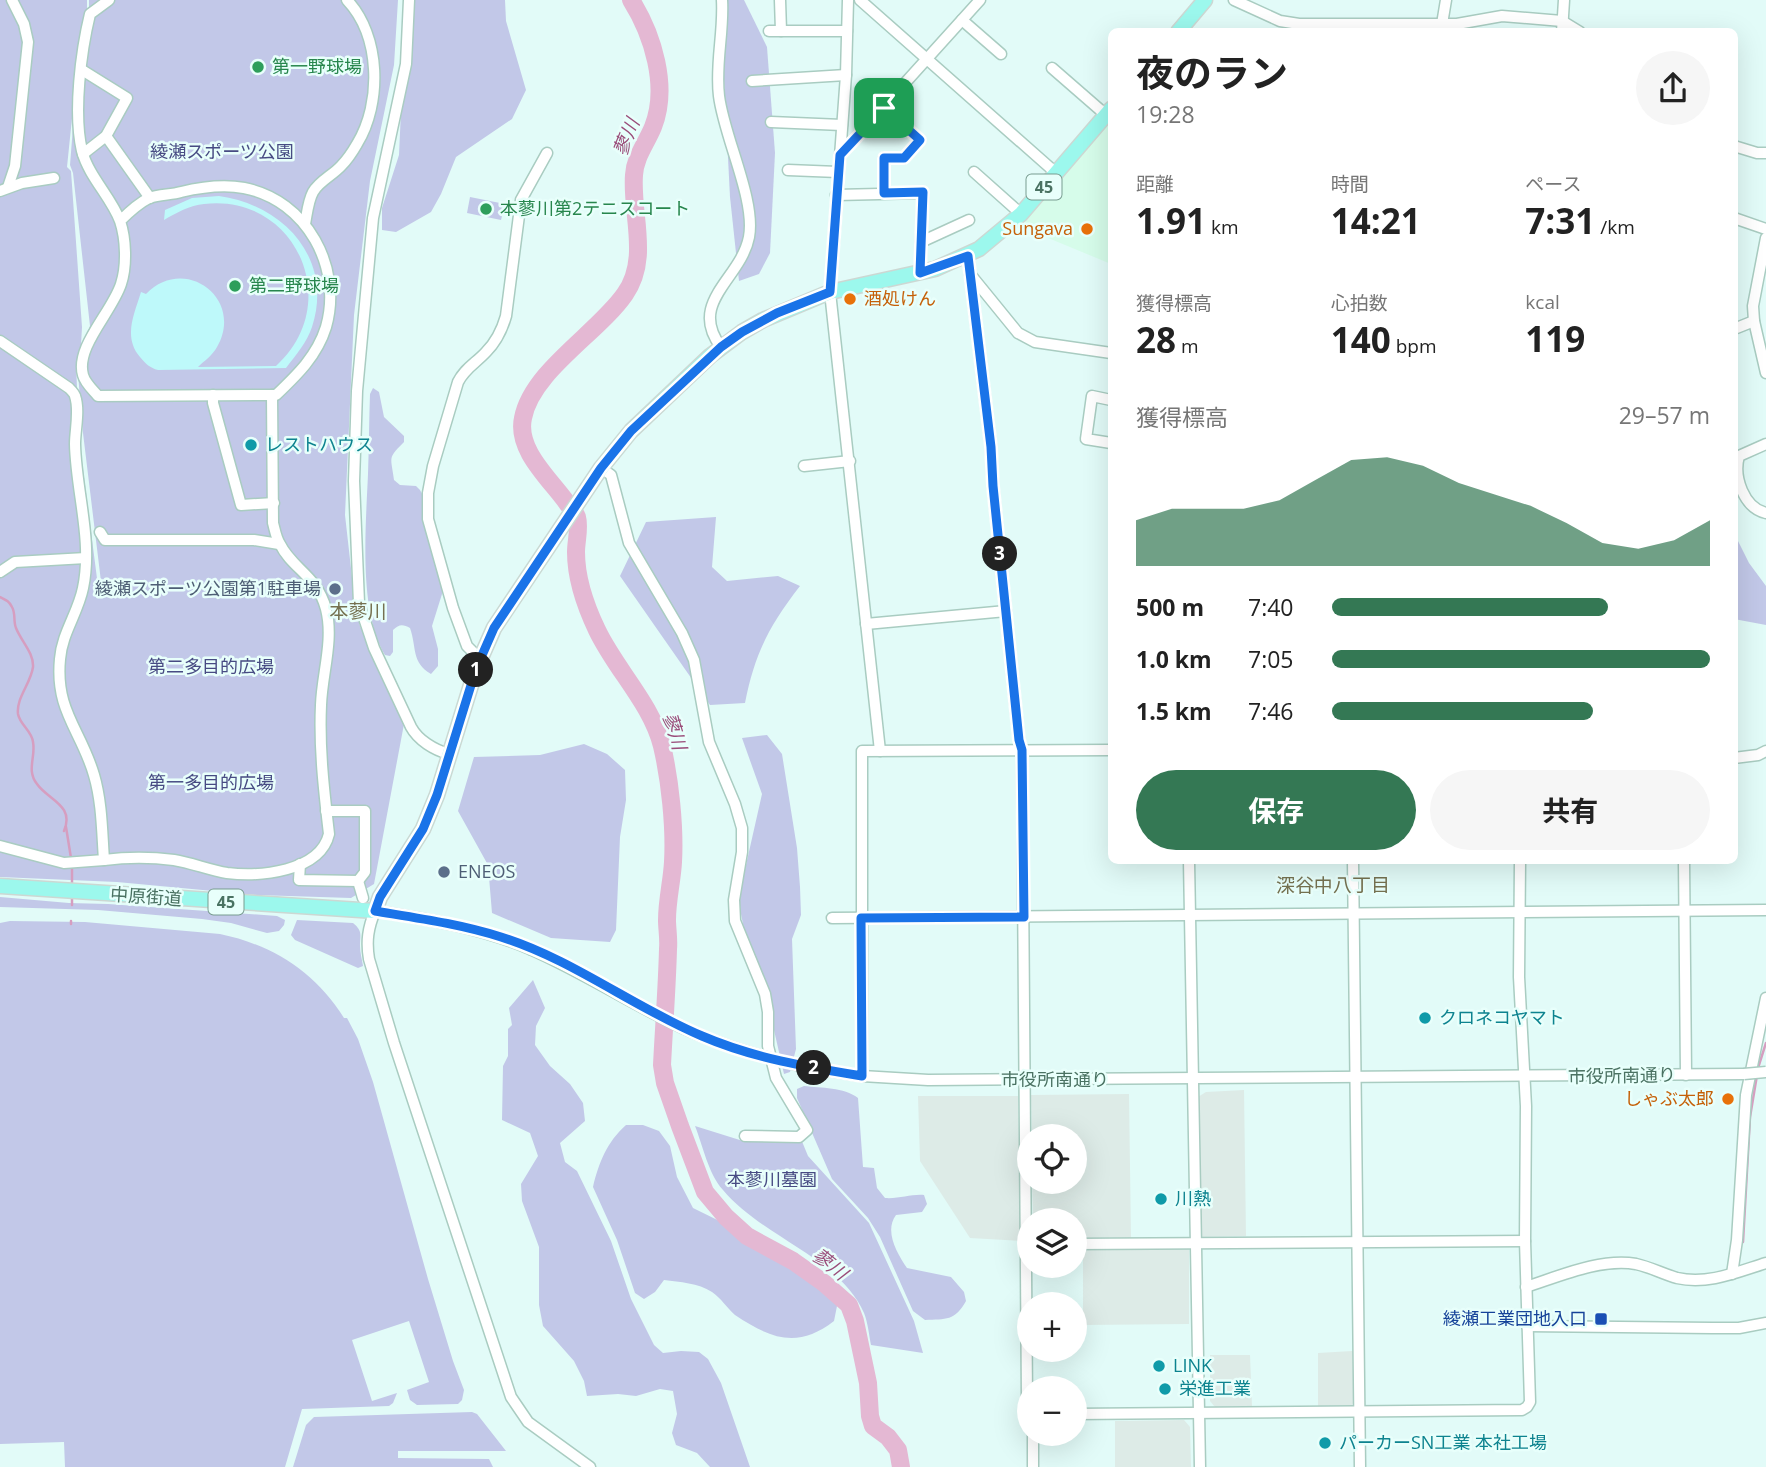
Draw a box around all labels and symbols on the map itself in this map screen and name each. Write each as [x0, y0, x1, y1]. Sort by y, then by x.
place label: 第一野球場 [272, 54, 362, 78]
marker: 第一野球場 [250, 59, 266, 75]
pin [854, 78, 914, 138]
water label: 蓼川 [607, 113, 646, 159]
park label: 綾瀬スポーツ公園 [150, 139, 294, 163]
road number: 45 [1026, 174, 1062, 200]
place label: 本蓼川第2テニスコート [500, 196, 690, 220]
marker: 本蓼川第2テニスコート [478, 201, 494, 217]
place label: Sungava [1002, 216, 1073, 240]
marker: Sungava [1079, 221, 1095, 237]
place label: 第二野球場 [249, 273, 339, 297]
marker: 第二野球場 [227, 278, 243, 294]
place label: 酒処けん [864, 286, 936, 310]
marker: 酒処けん [842, 291, 858, 307]
place label: レストハウス [265, 432, 373, 456]
marker: レストハウス [243, 437, 259, 453]
pin: 3 [982, 536, 1018, 572]
place label: 綾瀬スポーツ公園第1駐車場 [95, 576, 321, 600]
marker: 綾瀬スポーツ公園第1駐車場 [327, 581, 343, 597]
district label: 本蓼川 [329, 598, 387, 624]
pin: 1 [458, 652, 494, 688]
park label: 第二多目的広場 [148, 654, 274, 678]
water label: 蓼川 [657, 709, 694, 755]
park label: 第一多目的広場 [148, 770, 274, 794]
place label: ENEOS [458, 859, 516, 883]
marker: ENEOS [436, 864, 452, 880]
district label: 深谷中八丁目 [1276, 872, 1390, 898]
street label: 中原街道 [109, 882, 183, 910]
road number: 45 [208, 890, 244, 914]
place label: クロネコヤマト [1439, 1005, 1565, 1029]
marker: クロネコヤマト [1417, 1010, 1433, 1026]
pin: 2 [796, 1050, 832, 1086]
street label: 市役所南通り [1568, 1062, 1676, 1088]
street label: 市役所南通り [1001, 1067, 1109, 1091]
place label: しゃぶ太郎 [1624, 1086, 1714, 1110]
marker: しゃぶ太郎 [1720, 1091, 1736, 1107]
park label: 本蓼川墓園 [727, 1167, 817, 1191]
place label: 川熱 [1175, 1186, 1211, 1210]
marker: 川熱 [1153, 1191, 1169, 1207]
water label: 蓼川 [807, 1242, 855, 1287]
place label: 綾瀬工業団地入口 [1443, 1306, 1587, 1330]
marker: 綾瀬工業団地入口 [1593, 1311, 1609, 1327]
place label: LINK [1173, 1353, 1213, 1377]
marker: LINK [1151, 1358, 1167, 1374]
place label: 栄進工業 [1179, 1376, 1251, 1400]
marker: 栄進工業 [1157, 1381, 1173, 1397]
place label: パーカーSN工業 本社工場 [1339, 1430, 1547, 1454]
marker: パーカーSN工業 本社工場 [1317, 1435, 1333, 1451]

